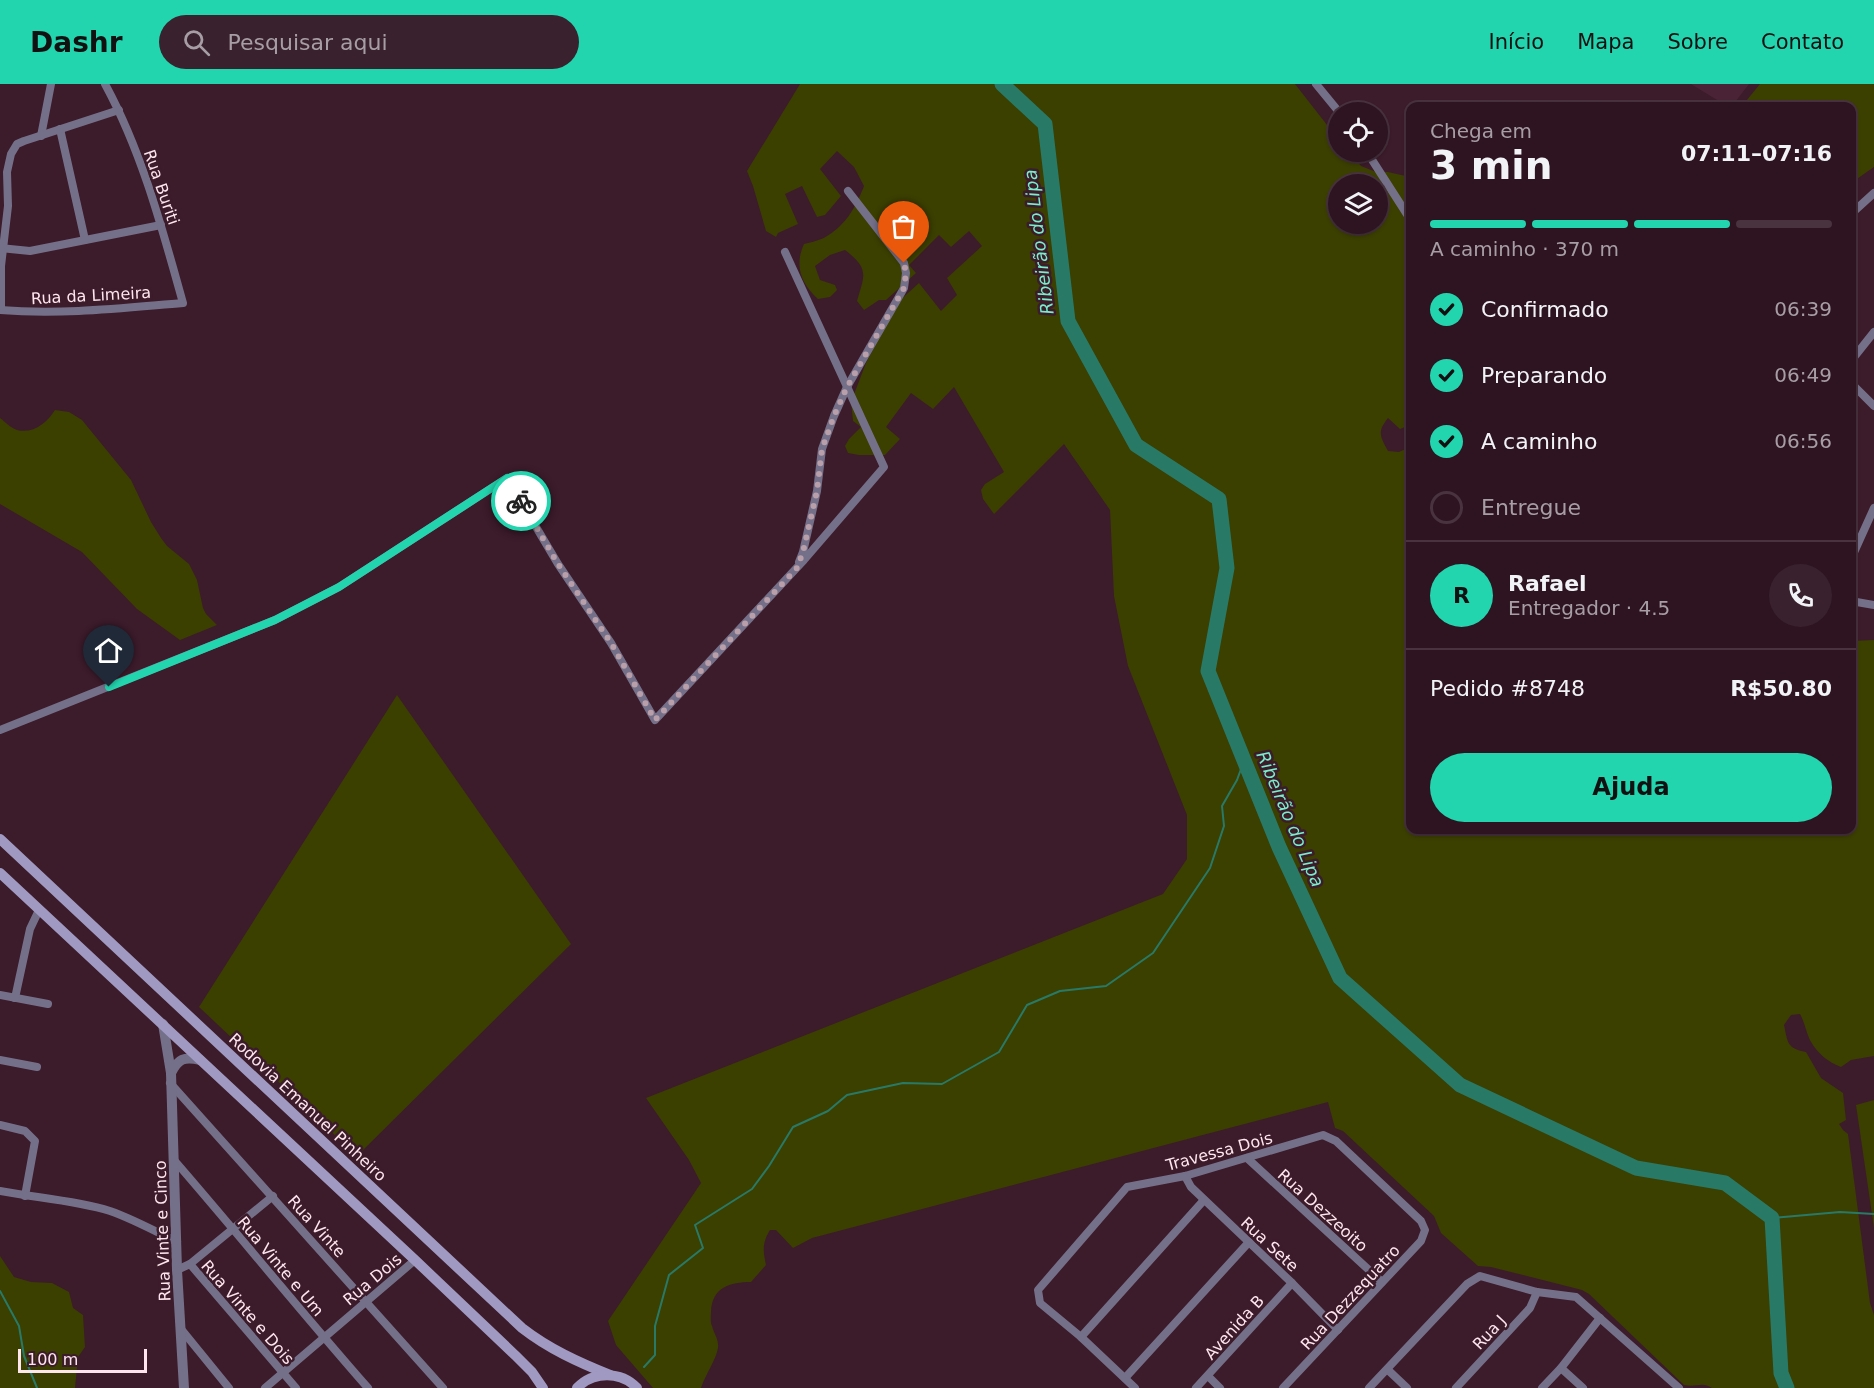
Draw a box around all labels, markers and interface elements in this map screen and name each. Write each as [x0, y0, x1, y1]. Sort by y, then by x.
search box [159, 15, 579, 69]
text: Dashr [30, 26, 123, 59]
icon: search [180, 26, 213, 59]
text: Pesquisar aqui [228, 30, 388, 55]
text: Início [1489, 30, 1544, 54]
text: Mapa [1577, 30, 1634, 54]
text: Sobre [1667, 30, 1728, 54]
text: Contato [1761, 30, 1844, 54]
map controls [1328, 102, 1388, 234]
button: locate [1328, 102, 1388, 162]
text: Chega em [1430, 119, 1532, 143]
text: 07:11–07:16 [1681, 141, 1832, 166]
text: 3 min [1430, 143, 1552, 188]
street label: Rua Buriti [140, 147, 183, 227]
water label: Ribeirão do Lipa [1019, 168, 1058, 316]
button: layers [1328, 174, 1388, 234]
pin [878, 201, 929, 263]
icon: bag [887, 210, 920, 243]
text: A caminho · 370 m [1430, 237, 1619, 261]
street label: Rua da Limeira [31, 283, 151, 308]
icon: check [1430, 293, 1463, 326]
text: Confirmado [1481, 297, 1609, 322]
text: 06:39 [1774, 297, 1832, 321]
icon: check [1430, 359, 1463, 392]
text: Preparando [1481, 363, 1607, 388]
text: 06:49 [1774, 363, 1832, 387]
icon: check [1430, 425, 1463, 458]
text: A caminho [1481, 429, 1598, 454]
text: 06:56 [1774, 429, 1832, 453]
courier [491, 471, 551, 531]
icon: bike [505, 485, 538, 518]
text: Entregue [1481, 495, 1581, 520]
button: phone [1769, 564, 1832, 627]
text: Rafael [1508, 571, 1587, 596]
text: R [1453, 583, 1470, 608]
text: Entregador · 4.5 [1508, 596, 1670, 620]
pin [83, 625, 134, 687]
icon: home [92, 634, 125, 667]
text: Pedido #8748 [1430, 676, 1585, 701]
text: R$50.80 [1730, 676, 1832, 701]
water label: Ribeirão do Lipa [1252, 748, 1329, 890]
button: Ajuda [1430, 753, 1832, 822]
street label: Rodovia Emanuel Pinheiro [225, 1029, 390, 1185]
street label: Travessa Dois [1163, 1128, 1275, 1175]
street label: Rua Vinte e Cinco [151, 1160, 174, 1302]
street label: Rua Dezzeoito [1274, 1165, 1372, 1256]
street label: Rua Vinte [284, 1191, 349, 1261]
street label: Rua Vinte e Um [233, 1213, 328, 1320]
street label: Rua Sete [1237, 1213, 1302, 1276]
street label: Rua Dezzequatro [1297, 1241, 1404, 1354]
street label: Rua Dois [339, 1250, 405, 1309]
street label: Rua Vinte e Dois [197, 1256, 298, 1368]
street label: Avenida B [1201, 1291, 1268, 1363]
street label: Rua J [1469, 1311, 1510, 1354]
scale bar [18, 1346, 147, 1374]
text: 100 m [27, 1350, 78, 1369]

